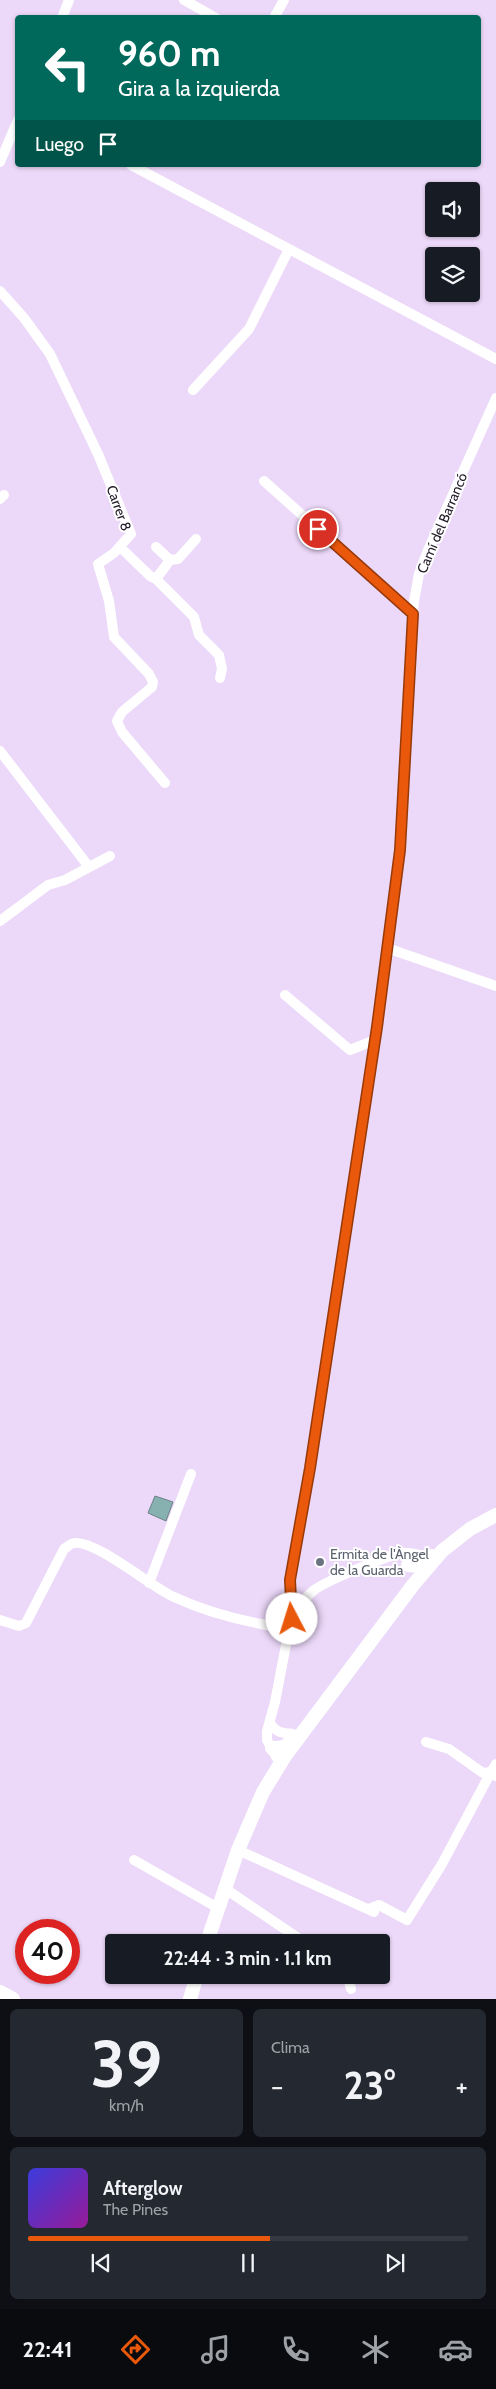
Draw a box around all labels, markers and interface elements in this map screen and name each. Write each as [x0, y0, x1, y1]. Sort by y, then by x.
text: 960 m [118, 32, 220, 75]
icon: left [35, 35, 100, 100]
text: Gira a la izquierda [118, 75, 280, 102]
icon: arrive [94, 130, 122, 158]
text: Luego [35, 133, 84, 156]
map controls [425, 182, 480, 302]
button: sound [425, 182, 480, 237]
button: layers [425, 247, 480, 302]
street label: Camí del Barrancó [413, 470, 471, 576]
street label: Carrer 8 [102, 483, 136, 533]
pin [297, 508, 339, 550]
icon: arrive [304, 515, 332, 543]
place label: Ermita de l'Àngel de la Guarda [330, 1545, 430, 1579]
marker: Ermita de l'Àngel de la Guarda [314, 1556, 326, 1568]
position arrow [265, 1592, 317, 1644]
speed limit sign: 40 [15, 1919, 80, 1984]
text: 22:44 · 3 min · 1.1 km [164, 1947, 331, 1970]
text: 39 [91, 2024, 162, 2103]
text: Clima [271, 2038, 310, 2057]
text: 23° [344, 2062, 395, 2109]
text: − [271, 2069, 283, 2103]
text: + [456, 2069, 468, 2103]
text: km/h [109, 2096, 144, 2115]
text: Afterglow [103, 2177, 183, 2200]
text: The Pines [103, 2200, 168, 2219]
icon: previous [87, 2249, 115, 2277]
icon: pause [234, 2249, 262, 2277]
icon: next [381, 2249, 409, 2277]
icon: directions [118, 2332, 153, 2367]
icon: music [198, 2332, 233, 2367]
icon: phone [278, 2332, 313, 2367]
icon: climate [358, 2332, 393, 2367]
icon: car [438, 2332, 473, 2367]
text: 22:41 [23, 2336, 72, 2363]

